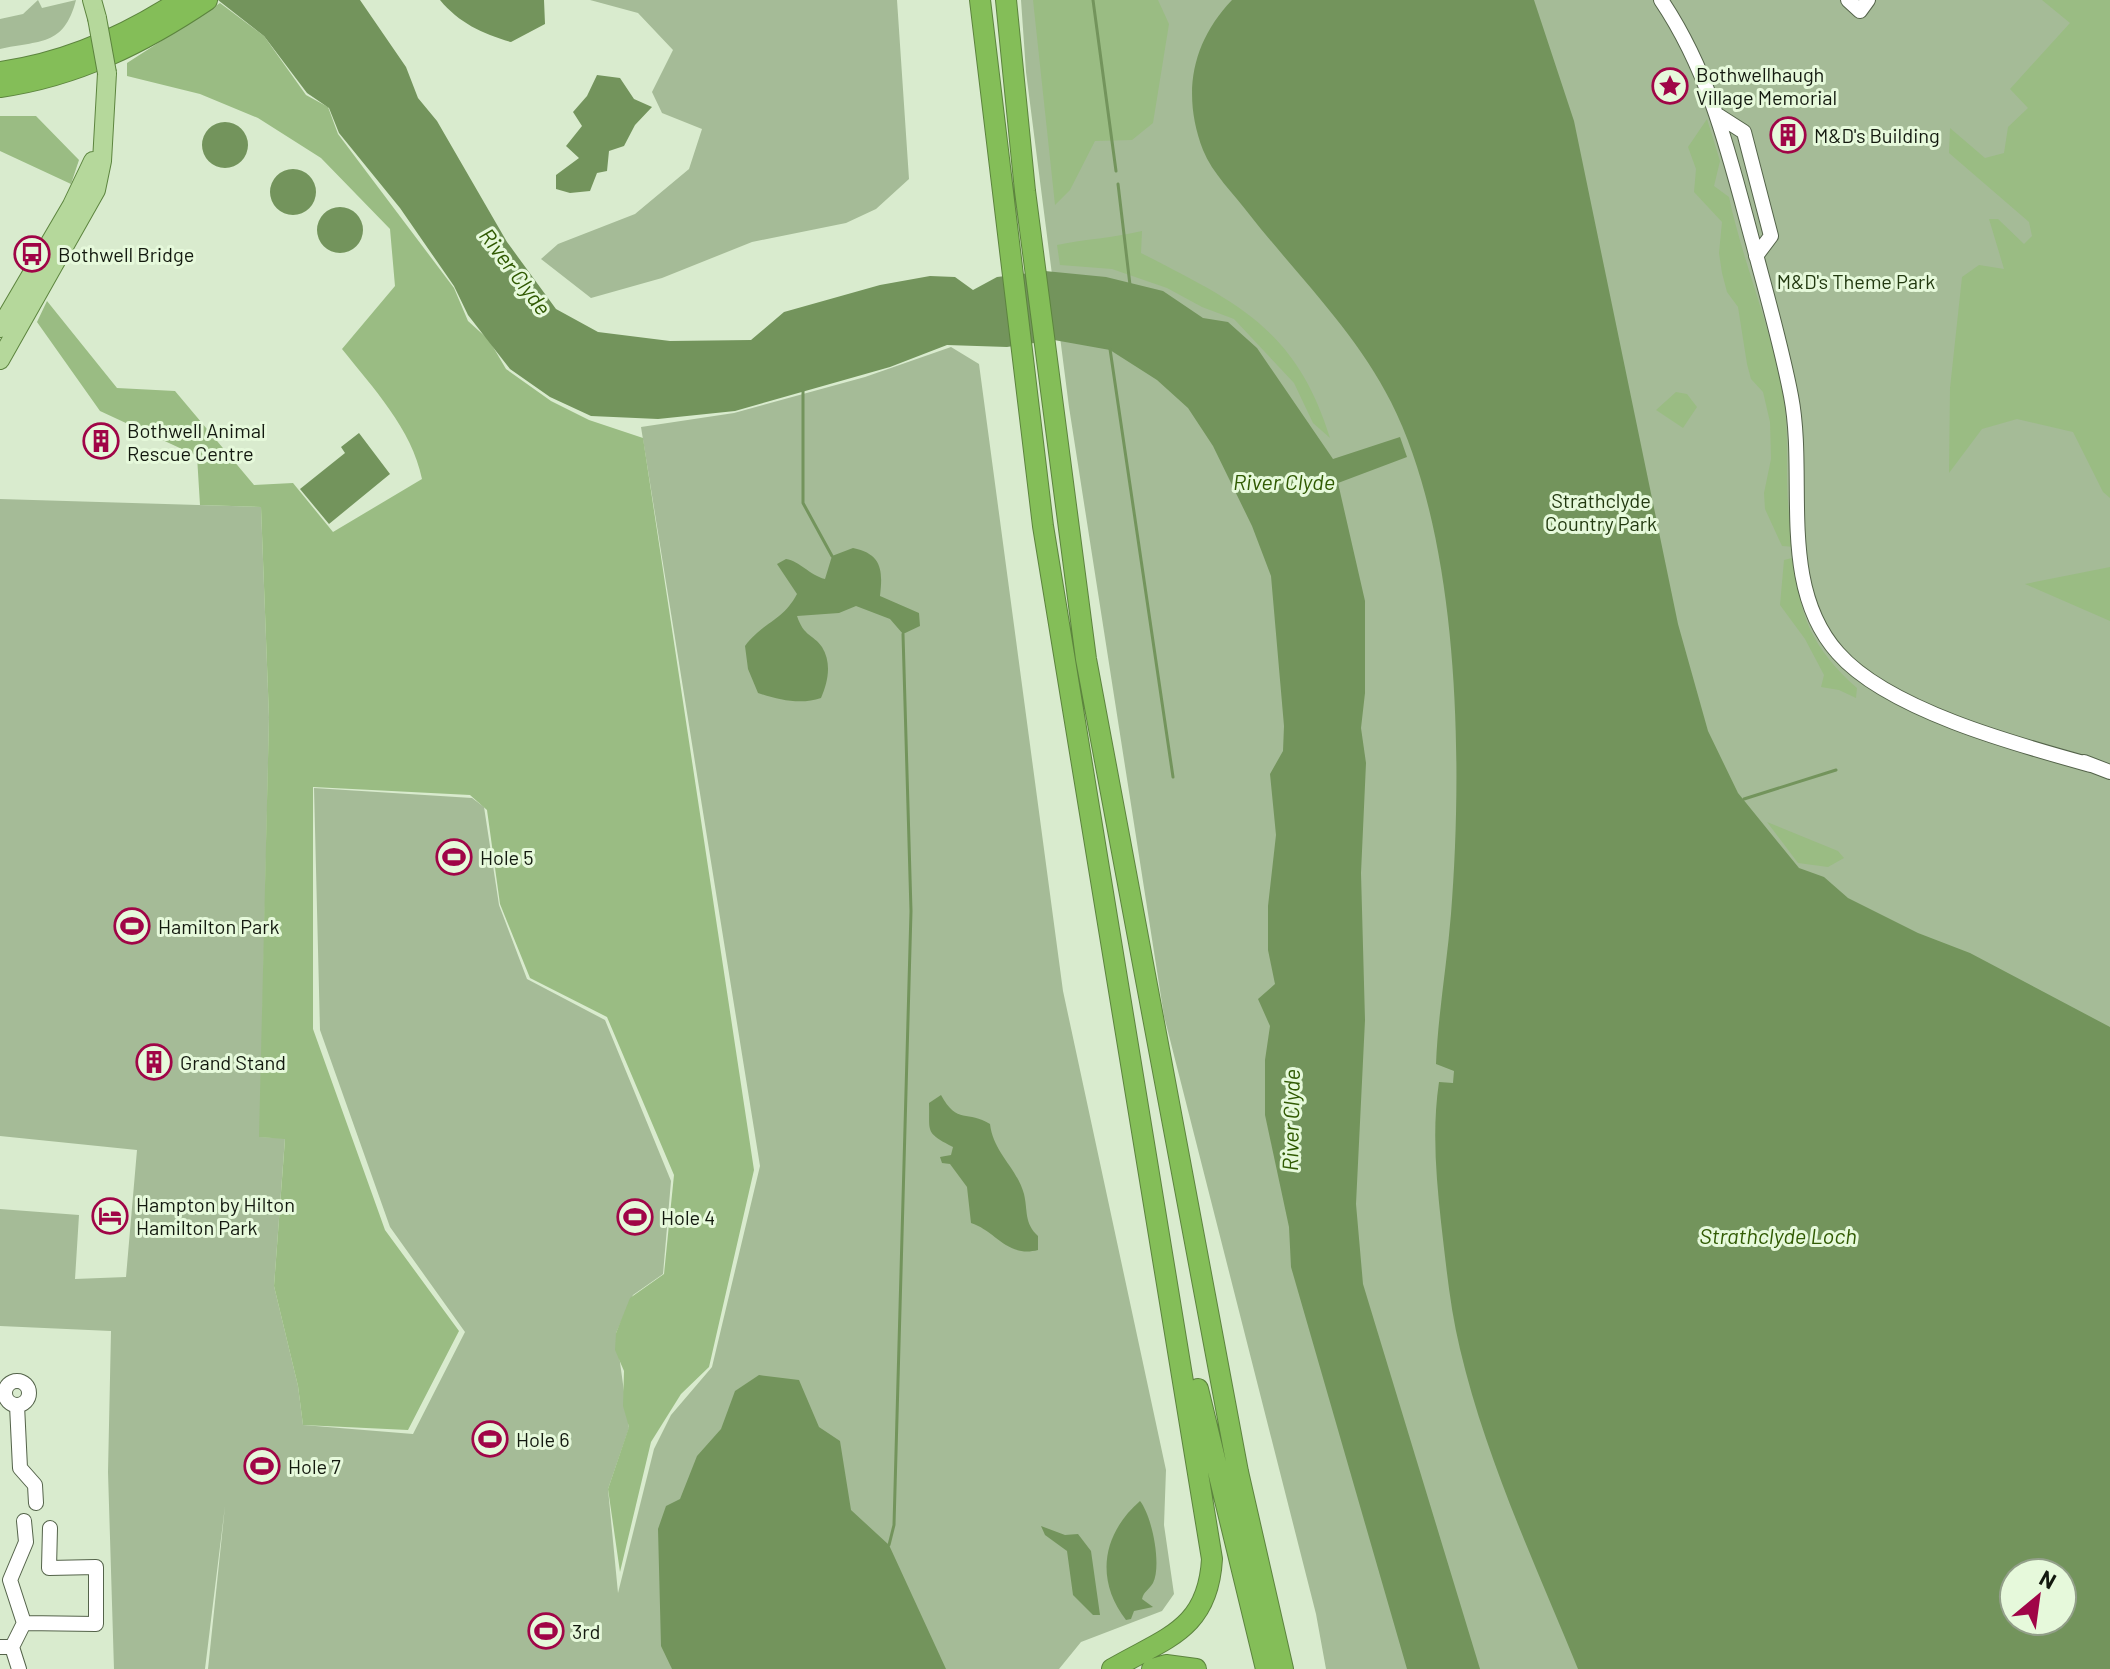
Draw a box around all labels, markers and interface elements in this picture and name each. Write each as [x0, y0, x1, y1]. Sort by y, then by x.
place label: Bothwellhaugh Village Memorial [1696, 62, 1837, 109]
place icon: Bothwellhaugh Village Memorial [1651, 67, 1689, 105]
building icon: M&D's Building [1769, 116, 1807, 154]
place label: M&D's Building [1814, 123, 1940, 147]
water label: River Clyde [475, 222, 557, 320]
bus stop icon: Bothwell Bridge [13, 235, 51, 273]
place label: Bothwell Bridge [58, 242, 194, 266]
park label: M&D's Theme Park [1777, 269, 1935, 293]
place label: Bothwell Animal Rescue Centre [127, 418, 266, 465]
building icon: Bothwell Animal Rescue Centre [82, 422, 120, 460]
water label: River Clyde [1233, 468, 1335, 494]
park label: Strathclyde Country Park [1545, 488, 1657, 535]
sports icon: Hole 5 [435, 838, 473, 876]
place label: Hole 5 [480, 845, 534, 869]
sports icon: Hamilton Park [113, 907, 151, 945]
place label: Hamilton Park [158, 914, 280, 938]
building icon: Grand Stand [135, 1043, 173, 1081]
place label: Grand Stand [180, 1050, 286, 1074]
water label: River Clyde [1276, 1069, 1304, 1171]
place label: Hampton by Hilton Hamilton Park [136, 1192, 295, 1239]
hotel icon: Hampton by Hilton Hamilton Park [91, 1197, 129, 1235]
sports icon: Hole 4 [616, 1198, 654, 1236]
place label: Hole 4 [661, 1205, 715, 1229]
water label: Strathclyde Loch [1699, 1222, 1857, 1248]
sports icon: Hole 6 [471, 1420, 509, 1458]
place label: Hole 6 [516, 1427, 570, 1451]
sports icon: Hole 7 [243, 1447, 281, 1485]
place label: Hole 7 [288, 1454, 341, 1478]
north arrow [1998, 1557, 2078, 1637]
text: N [2035, 1564, 2061, 1594]
sports icon: 3rd [527, 1612, 565, 1650]
place label: 3rd [572, 1619, 600, 1643]

